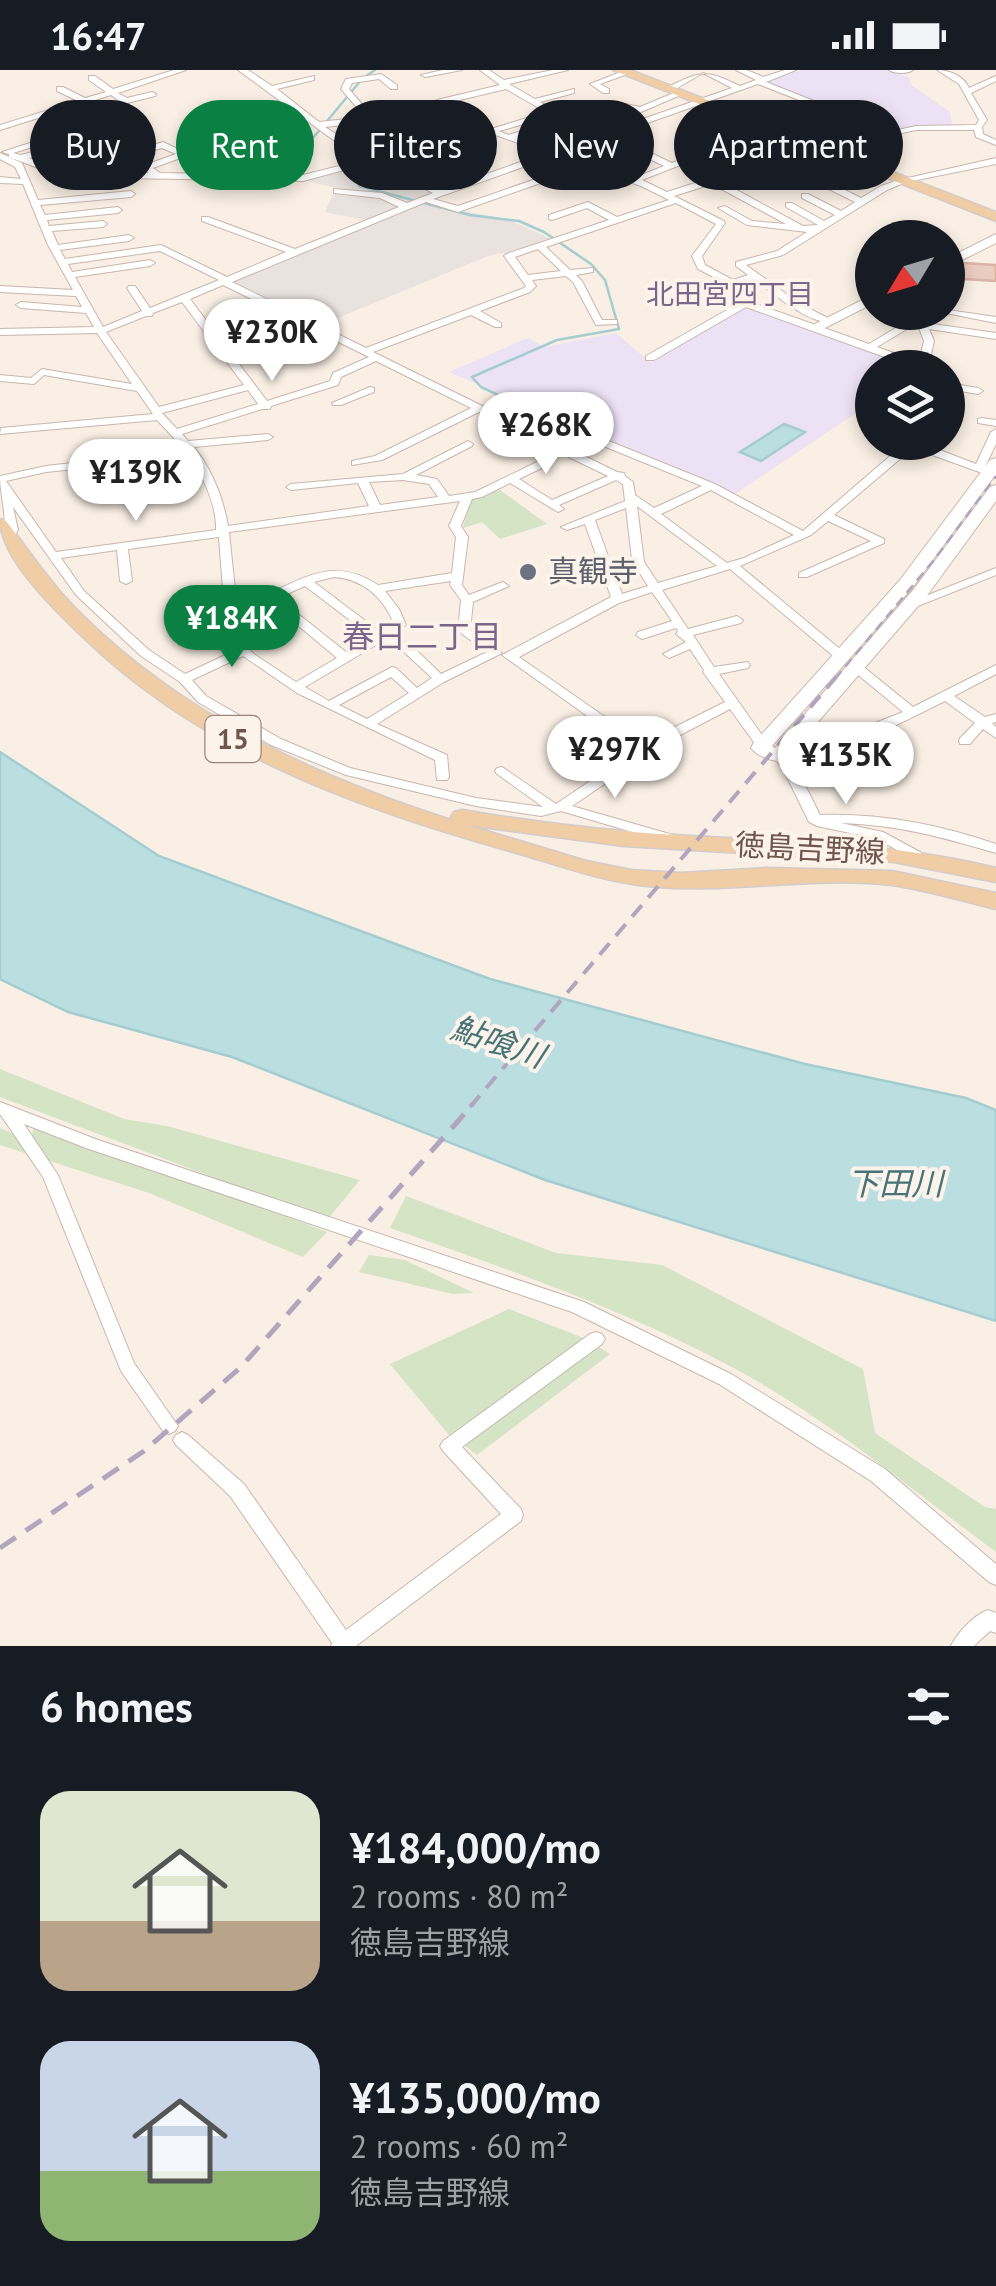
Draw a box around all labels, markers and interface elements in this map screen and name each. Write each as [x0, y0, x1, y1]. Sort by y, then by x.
text: 16:47 [50, 11, 146, 60]
chip: Buy [30, 100, 156, 190]
chip: Rent [176, 100, 314, 190]
chip: Filters [334, 100, 497, 190]
chip: New [517, 100, 654, 190]
chip: Apartment [674, 100, 903, 190]
north arrow [855, 220, 965, 330]
map controls [855, 220, 965, 460]
district label: 北田宮四丁目 [646, 275, 814, 312]
pin: ¥230K [202, 299, 342, 384]
text: ¥230K [226, 310, 318, 352]
button: layers [855, 350, 965, 460]
pin: ¥268K [476, 392, 616, 477]
text: ¥268K [500, 403, 592, 445]
pin: ¥139K [66, 439, 206, 524]
text: ¥139K [90, 450, 182, 492]
place label: 真観寺 [548, 551, 638, 590]
marker: 真観寺 [517, 561, 539, 583]
pin: ¥184K [162, 585, 302, 670]
text: ¥184K [186, 596, 278, 638]
district label: 春日二丁目 [342, 615, 502, 657]
road number: 15 [206, 716, 260, 762]
pin: ¥297K [545, 716, 685, 801]
pin: ¥135K [776, 722, 916, 807]
text: ¥297K [569, 727, 661, 769]
text: ¥135K [800, 733, 892, 775]
street label: 徳島吉野線 [734, 824, 886, 871]
water label: 鮎喰川 [446, 1006, 553, 1078]
water label: 下田川 [847, 1162, 946, 1204]
text: 6 homes [40, 1679, 193, 1734]
icon: filters [901, 1679, 956, 1734]
text: ¥184,000/mo [350, 1820, 601, 1875]
icon: home [120, 1831, 240, 1951]
text: 2 rooms · 80 m² [350, 1875, 568, 1917]
text: 徳島吉野線 [350, 1921, 510, 1963]
text: ¥135,000/mo [350, 2070, 601, 2125]
icon: home [120, 2081, 240, 2201]
text: 2 rooms · 60 m² [350, 2125, 568, 2167]
text: 徳島吉野線 [350, 2171, 510, 2213]

